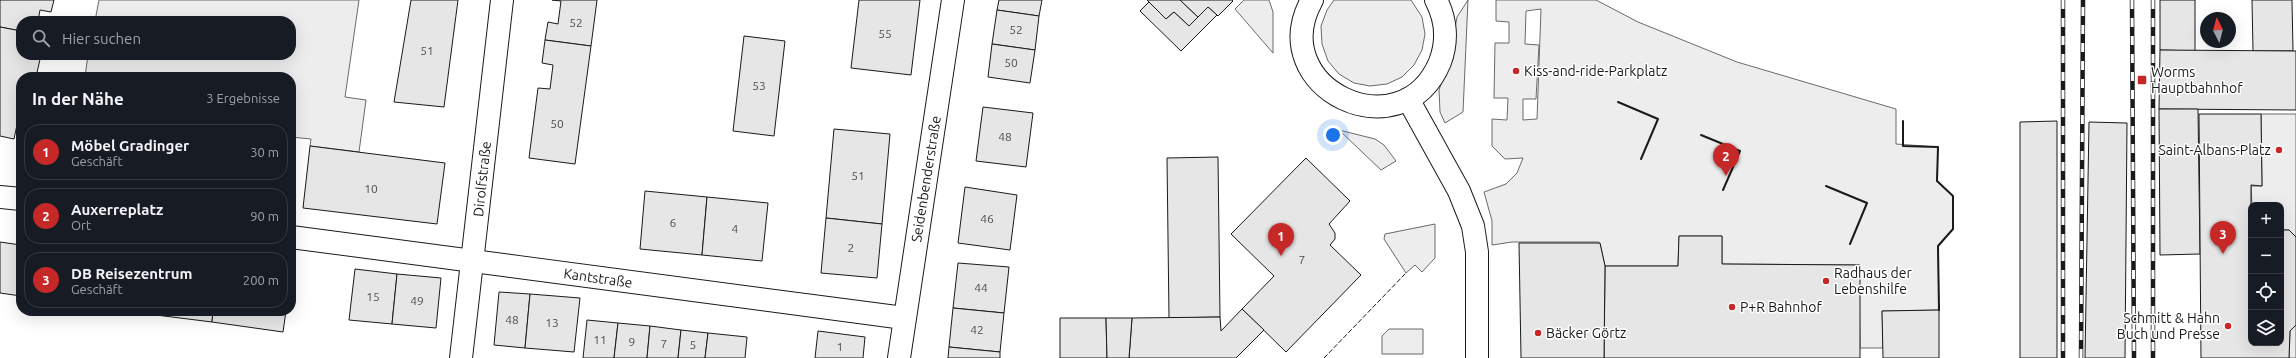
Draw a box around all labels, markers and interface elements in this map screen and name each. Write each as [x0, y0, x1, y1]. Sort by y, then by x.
north arrow [2200, 12, 2236, 48]
search box [16, 16, 296, 60]
house number: 52 [569, 16, 583, 29]
house number: 52 [1009, 23, 1023, 36]
icon: search [30, 27, 52, 49]
house number: 55 [878, 27, 892, 40]
text: Hier suchen [62, 30, 141, 47]
house number: 51 [420, 44, 434, 57]
house number: 50 [1004, 56, 1018, 69]
place label: Kiss-and-ride-Parkplatz [1524, 63, 1667, 79]
place label: Worms Hauptbahnhof [2151, 64, 2243, 96]
marker: Kiss-and-ride-Parkplatz [1511, 66, 1521, 76]
marker: Worms Hauptbahnhof [2136, 74, 2148, 86]
house number: 53 [752, 79, 766, 92]
text: In der Nähe [32, 89, 124, 108]
text: 3 Ergebnisse [206, 91, 280, 105]
street label: Seidenbenderstraße [908, 115, 944, 243]
house number: 50 [550, 117, 564, 130]
your location [1323, 125, 1343, 145]
house number: 48 [998, 130, 1012, 143]
text: Möbel Gradinger [71, 137, 189, 154]
street label: Dirolfstraße [470, 140, 494, 218]
place label: Saint-Albans-Platz [2158, 142, 2271, 158]
pin: 2 [1713, 143, 1739, 176]
text: 1 [42, 145, 50, 159]
text: 30 m [250, 145, 279, 159]
marker: Saint-Albans-Platz [2274, 145, 2284, 155]
text: Geschäft [71, 154, 123, 168]
house number: 51 [851, 169, 865, 182]
house number: 10 [364, 182, 378, 195]
text: Auxerreplatz [71, 201, 163, 218]
map controls [2248, 202, 2284, 346]
button: + [2248, 202, 2284, 238]
text: 2 [42, 209, 50, 223]
text: 90 m [250, 209, 279, 223]
house number: 46 [980, 212, 994, 225]
house number: 6 [670, 216, 677, 229]
text: Ort [71, 218, 91, 232]
pin: 3 [2210, 221, 2236, 254]
house number: 4 [732, 222, 739, 235]
pin: 1 [1268, 223, 1294, 256]
button: − [2248, 238, 2284, 274]
house number: 2 [848, 241, 854, 254]
house number: 7 [1299, 253, 1305, 266]
text: DB Reisezentrum [71, 265, 192, 282]
street label: Kantstraße [562, 265, 634, 291]
place label: Radhaus der Lebenshilfe [1834, 265, 1912, 297]
text: 3 [42, 273, 50, 287]
text: 200 m [243, 273, 279, 287]
button: locate [2248, 274, 2284, 310]
marker: Radhaus der Lebenshilfe [1821, 276, 1831, 286]
house number: 44 [974, 281, 988, 294]
text: Geschäft [71, 282, 123, 296]
house number: 15 [366, 290, 380, 303]
house number: 49 [410, 294, 424, 307]
place label: P+R Bahnhof [1740, 299, 1822, 315]
marker: P+R Bahnhof [1727, 302, 1737, 312]
place label: Schmitt & Hahn Buch und Presse [2117, 310, 2220, 342]
button: layers [2248, 310, 2284, 346]
house number: 48 [505, 313, 519, 326]
house number: 13 [545, 316, 559, 329]
marker: Schmitt & Hahn Buch und Presse [2223, 321, 2233, 331]
house number: 42 [970, 323, 984, 336]
place label: Bäcker Görtz [1546, 325, 1626, 341]
marker: Bäcker Görtz [1533, 328, 1543, 338]
house number: 11 [593, 333, 607, 346]
house number: 9 [629, 335, 635, 348]
house number: 7 [661, 337, 667, 350]
house number: 5 [690, 338, 696, 351]
house number: 1 [837, 340, 843, 353]

